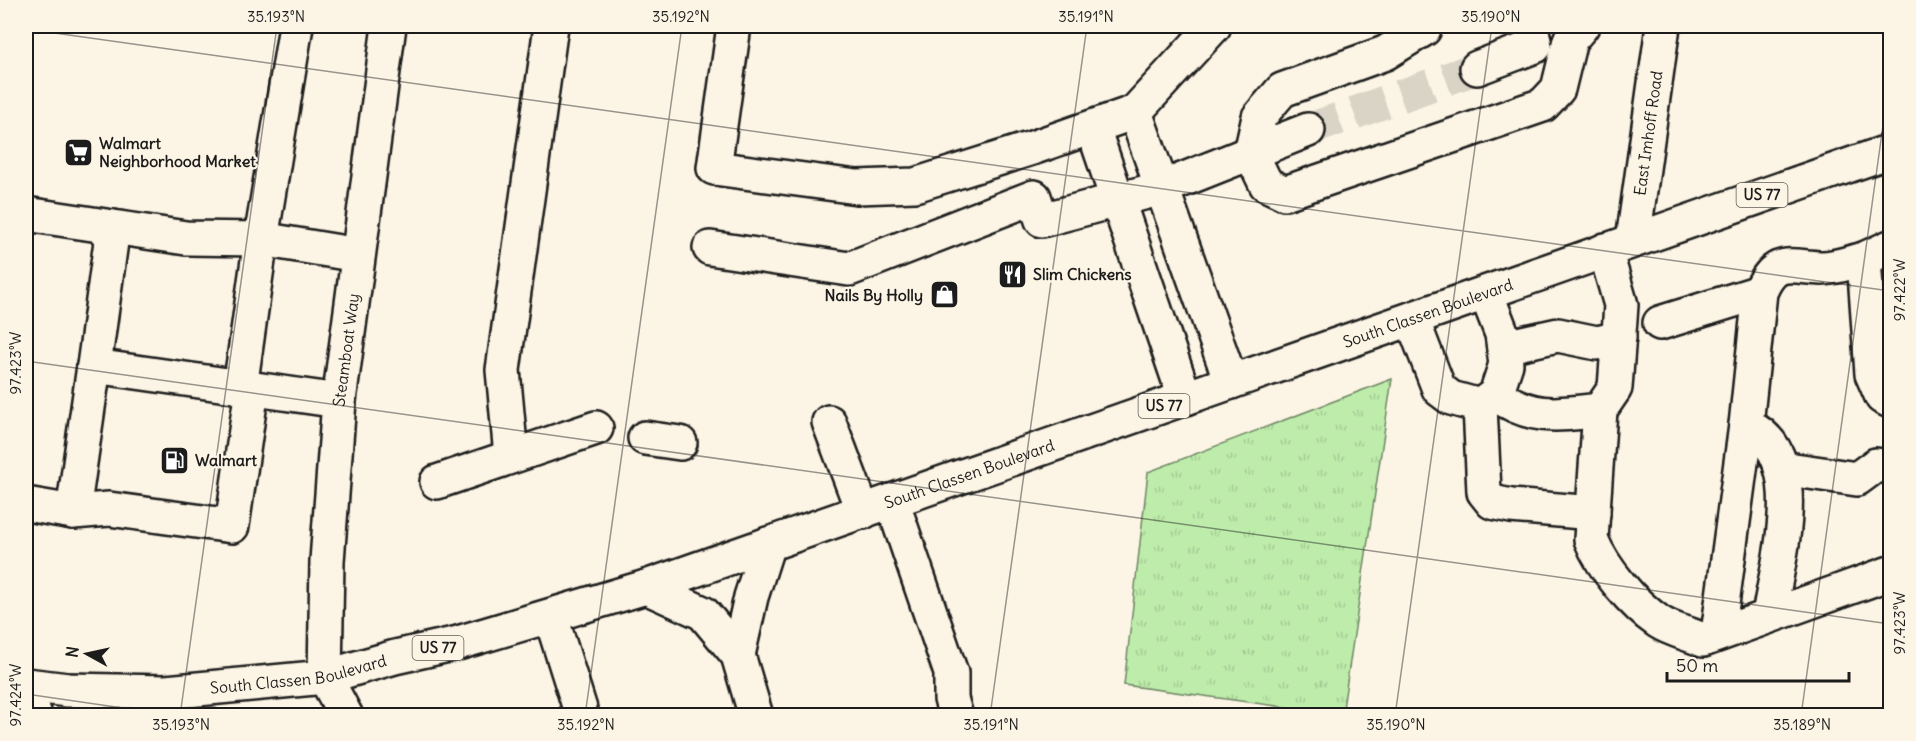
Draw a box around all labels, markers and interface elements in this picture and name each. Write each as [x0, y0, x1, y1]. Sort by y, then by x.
text: 35.193°N [247, 7, 305, 26]
text: 35.192°N [652, 7, 710, 26]
text: 35.191°N [1058, 7, 1114, 26]
text: 35.190°N [1461, 7, 1521, 26]
street label: East Imhoff Road [1629, 69, 1667, 197]
place label: Walmart Neighborhood Market [99, 133, 256, 172]
supermarket icon: Walmart Neighborhood Market [62, 136, 94, 168]
road number: US 77 [1736, 183, 1788, 207]
restaurant icon: Slim Chickens [996, 258, 1028, 290]
text: 97.422°W [1890, 258, 1909, 321]
place label: Slim Chickens [1033, 264, 1132, 284]
street label: South Classen Boulevard [1340, 274, 1516, 352]
shop icon: Nails By Holly [928, 279, 960, 311]
place label: Nails By Holly [825, 285, 923, 306]
street label: Steamboat Way [329, 292, 363, 407]
text: 97.423°W [6, 331, 25, 394]
road number: US 77 [1138, 394, 1190, 418]
street label: South Classen Boulevard [881, 435, 1057, 513]
fuel station icon: Walmart [158, 444, 190, 476]
place label: Walmart [195, 450, 257, 470]
text: 97.423°W [1890, 591, 1909, 654]
north arrow [57, 624, 117, 684]
road number: US 77 [412, 636, 464, 660]
text: N [61, 645, 83, 659]
scale bar [1667, 645, 1848, 683]
street label: South Classen Boulevard [209, 650, 389, 698]
text: 50 m [1676, 654, 1718, 677]
text: 97.424°W [6, 663, 25, 726]
text: 35.193°N [152, 715, 210, 734]
text: 35.192°N [557, 715, 615, 734]
text: 35.191°N [963, 715, 1019, 734]
text: 35.190°N [1366, 715, 1426, 734]
text: 35.189°N [1773, 715, 1831, 734]

